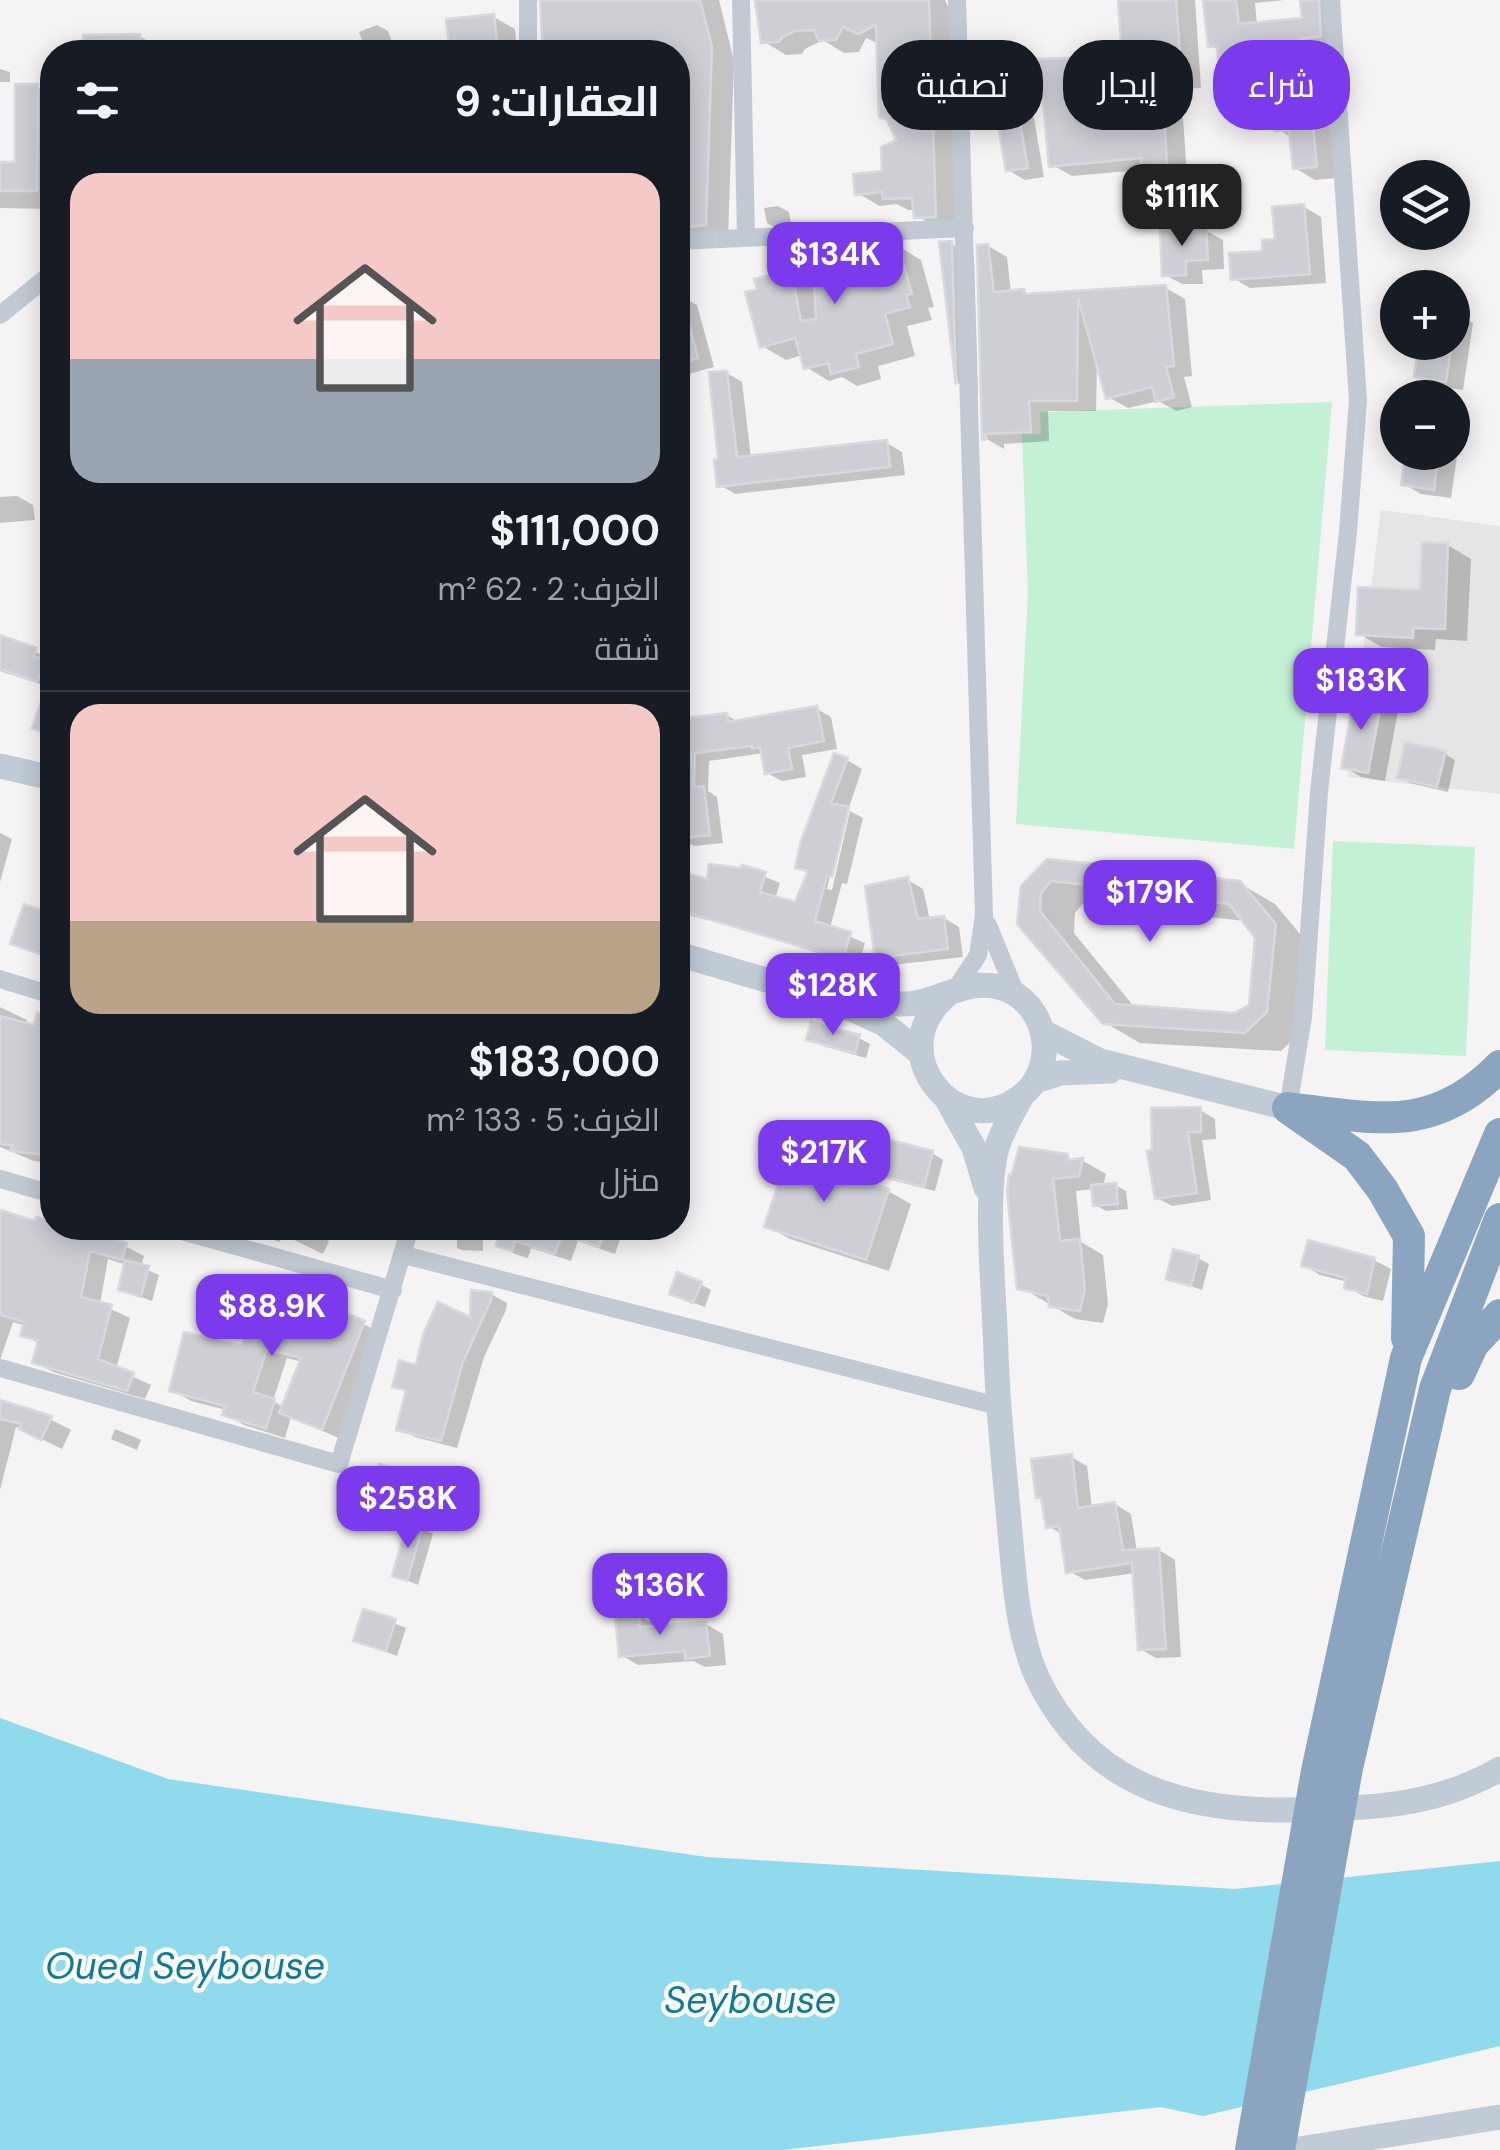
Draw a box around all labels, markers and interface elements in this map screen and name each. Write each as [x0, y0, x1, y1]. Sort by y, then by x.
chip: تصفية [881, 40, 1043, 130]
chip: إيجار [1063, 40, 1193, 130]
chip: شراء [1213, 40, 1350, 130]
icon: filters [70, 73, 125, 128]
text: العقارات: 9 [454, 74, 660, 129]
map controls [1380, 160, 1470, 470]
button: layers [1380, 160, 1470, 250]
pin: $111K [1112, 164, 1252, 249]
text: $111K [1144, 175, 1220, 217]
pin: $134K [765, 222, 905, 307]
text: $134K [789, 233, 881, 275]
icon: home [275, 238, 455, 418]
button: + [1380, 270, 1470, 360]
button: − [1380, 380, 1470, 470]
text: $111,000 [490, 503, 660, 558]
text: الغرف: 2 · 62 m² [437, 568, 660, 610]
text: شقة [595, 628, 660, 670]
pin: $183K [1291, 648, 1431, 733]
text: $183K [1315, 659, 1407, 701]
icon: home [275, 769, 455, 949]
pin: $179K [1080, 860, 1220, 945]
text: $179K [1105, 871, 1195, 913]
pin: $128K [763, 953, 903, 1038]
text: $128K [788, 964, 878, 1006]
text: $183,000 [468, 1034, 660, 1089]
text: الغرف: 5 · 133 m² [426, 1099, 660, 1141]
pin: $217K [754, 1120, 894, 1205]
text: $217K [780, 1131, 868, 1173]
text: منزل [599, 1159, 660, 1201]
pin: $88.9K [191, 1274, 353, 1359]
text: $88.9K [218, 1285, 326, 1327]
pin: $258K [338, 1466, 478, 1551]
text: $258K [359, 1477, 457, 1519]
pin: $136K [590, 1553, 730, 1638]
text: $136K [614, 1564, 706, 1606]
water label: Oued Seybouse [45, 1941, 325, 1991]
water label: Seybouse [664, 1975, 836, 2025]

